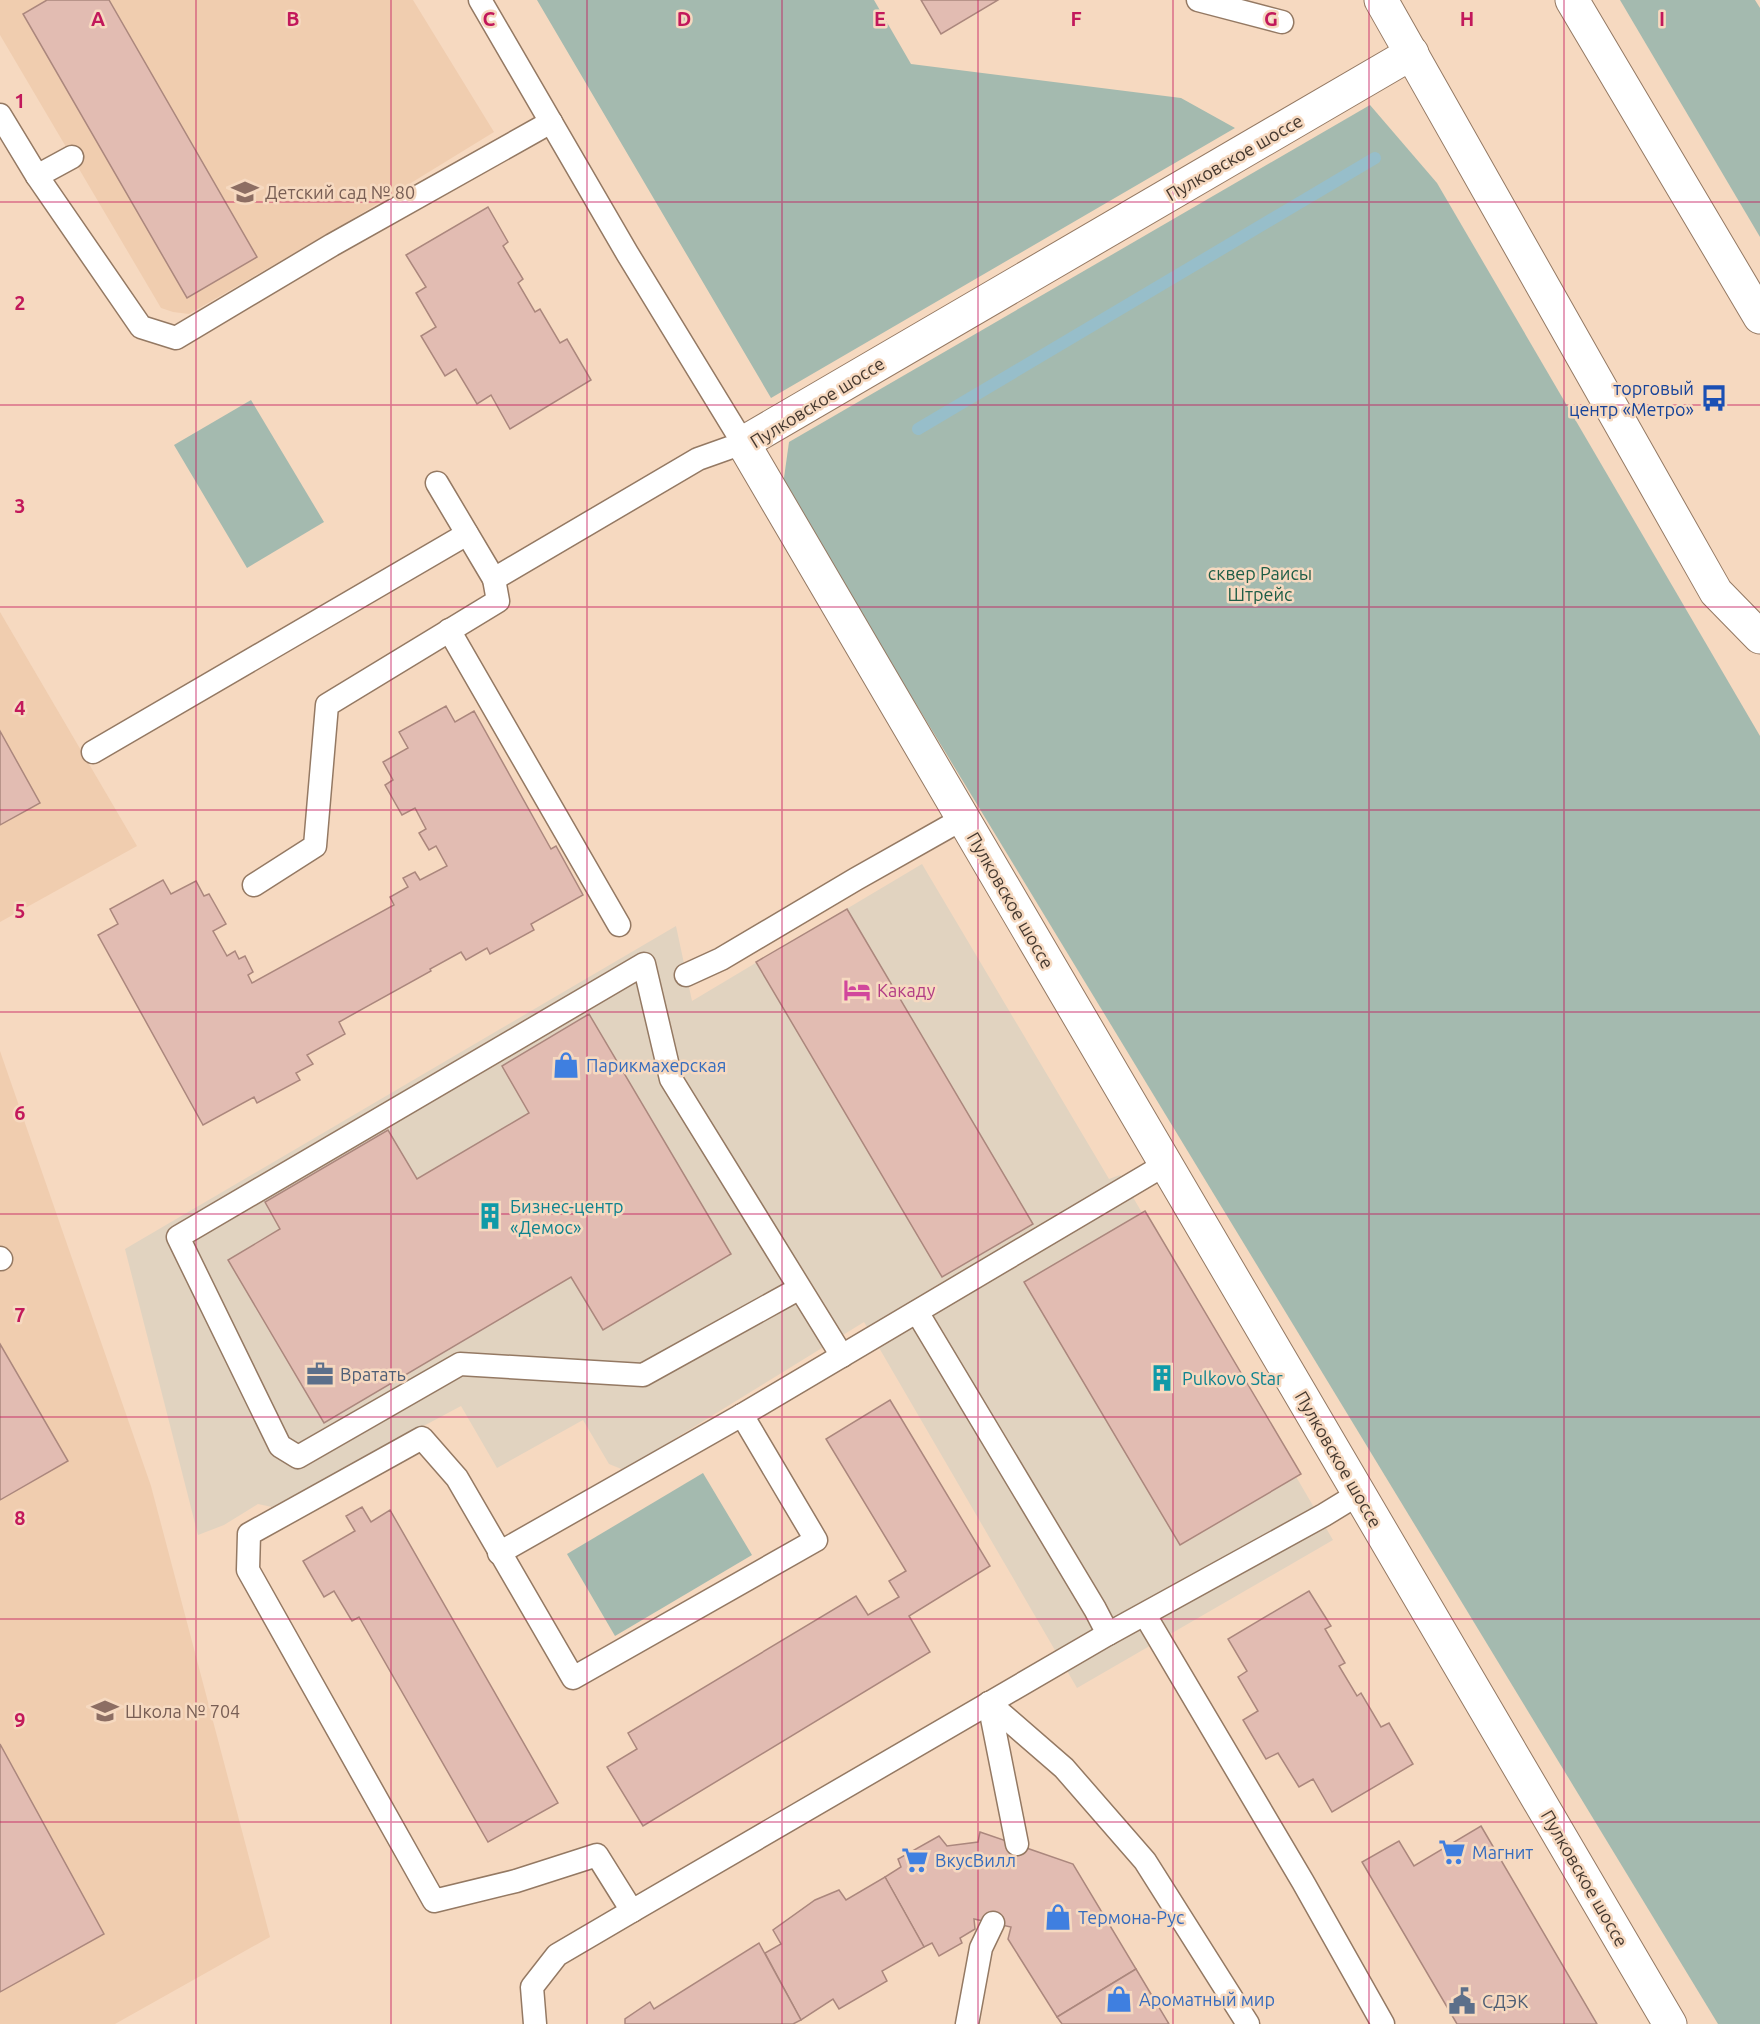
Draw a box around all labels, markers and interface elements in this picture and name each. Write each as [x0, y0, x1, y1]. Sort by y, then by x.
text: A [91, 7, 105, 30]
text: B [286, 7, 300, 30]
text: C [483, 7, 496, 30]
text: D [677, 7, 691, 30]
text: E [874, 7, 886, 30]
text: F [1070, 7, 1082, 30]
text: G [1264, 7, 1278, 30]
text: H [1460, 7, 1474, 30]
text: I [1659, 7, 1665, 30]
text: 1 [14, 89, 26, 112]
street label: Пулковское шоссе [1162, 110, 1306, 204]
school or university icon: Детский сад № 80 [230, 177, 260, 207]
place label: Детский сад № 80 [265, 182, 415, 202]
text: 2 [14, 291, 26, 314]
street label: Пулковское шоссе [746, 353, 888, 451]
place label: торговый центр «Метро» [1569, 378, 1694, 419]
bus stop icon: торговый центр «Метро» [1699, 383, 1729, 413]
text: 3 [14, 494, 26, 517]
park label: сквер Раисы Штрейс [1208, 563, 1312, 604]
text: 4 [14, 696, 26, 719]
street label: Пулковское шоссе [964, 828, 1058, 972]
text: 5 [14, 899, 26, 922]
hotel icon: Какаду [842, 975, 872, 1005]
place label: Какаду [877, 980, 936, 1000]
shop icon: Парикмахерская [551, 1050, 581, 1080]
place label: Парикмахерская [586, 1055, 726, 1075]
text: 6 [14, 1101, 26, 1124]
place label: Бизнес-центр «Демос» [510, 1196, 623, 1237]
building icon: Бизнес-центр «Демос» [475, 1201, 505, 1231]
text: 7 [14, 1303, 26, 1326]
office icon: Вратать [305, 1359, 335, 1389]
building icon: Pulkovo Star [1147, 1363, 1177, 1393]
place label: Вратать [340, 1364, 406, 1384]
place label: Pulkovo Star [1182, 1368, 1283, 1388]
street label: Пулковское шоссе [1292, 1387, 1386, 1531]
text: 8 [14, 1506, 26, 1529]
school or university icon: Школа № 704 [90, 1696, 120, 1726]
place label: Школа № 704 [125, 1701, 240, 1721]
text: 9 [14, 1708, 26, 1731]
street label: Пулковское шоссе [1538, 1806, 1632, 1950]
supermarket icon: Магнит [1437, 1837, 1467, 1867]
place label: Магнит [1472, 1842, 1533, 1862]
supermarket icon: ВкусВилл [900, 1845, 930, 1875]
place label: ВкусВилл [935, 1850, 1016, 1870]
shop icon: Термона-Рус [1043, 1902, 1073, 1932]
place label: Термона-Рус [1078, 1907, 1184, 1927]
shop icon: Ароматный мир [1104, 1984, 1134, 2014]
public building icon: СДЭК [1447, 1986, 1477, 2016]
place label: Ароматный мир [1139, 1989, 1275, 2009]
place label: СДЭК [1482, 1991, 1528, 2011]

